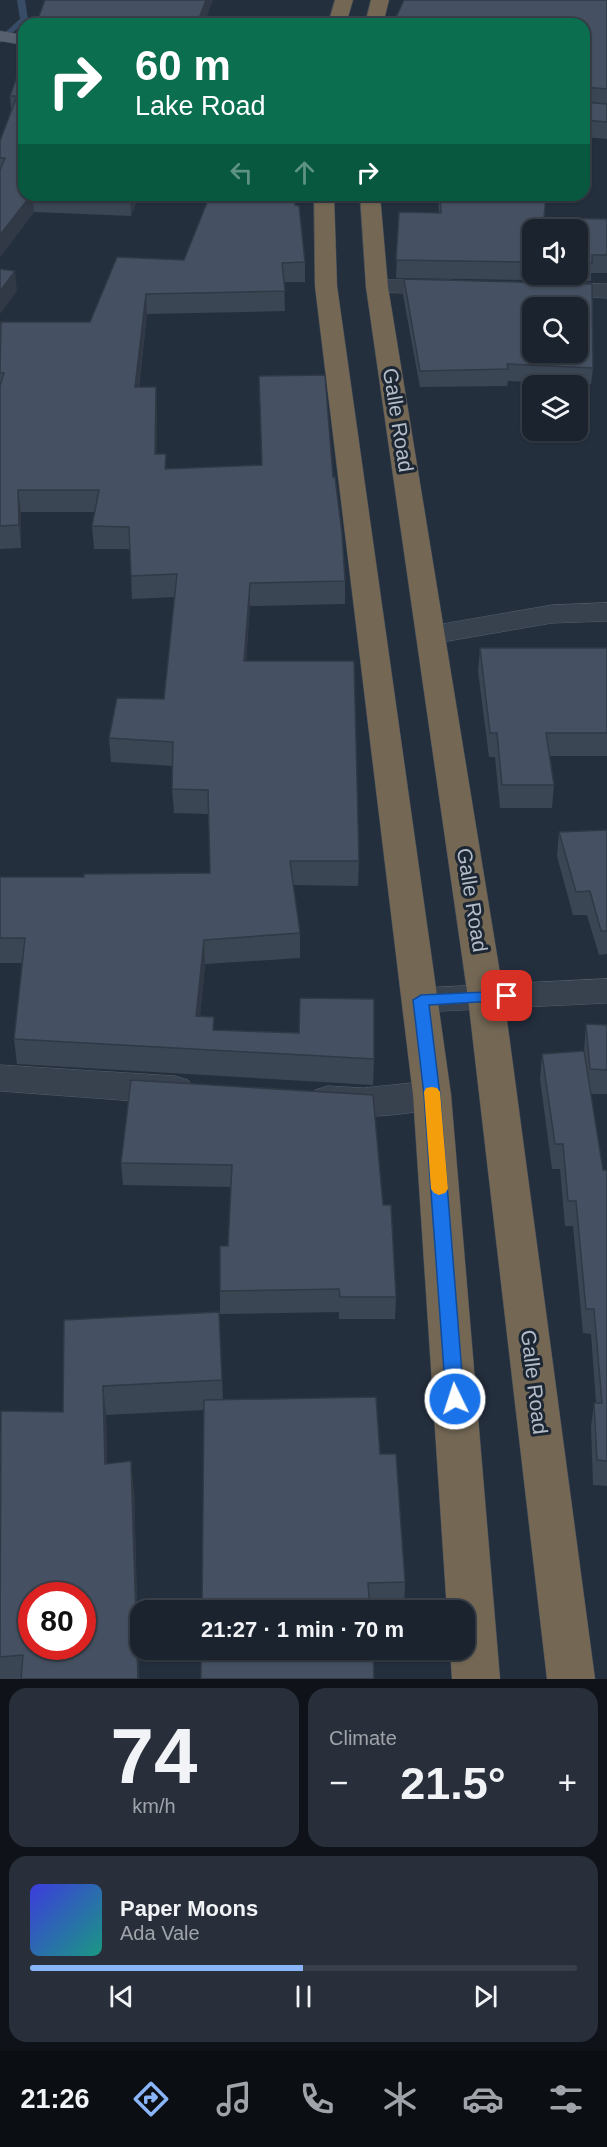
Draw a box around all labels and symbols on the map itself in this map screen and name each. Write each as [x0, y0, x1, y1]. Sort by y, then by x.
street label: Galle Road [379, 366, 418, 474]
street label: Galle Road [453, 846, 492, 954]
pin [481, 970, 532, 1021]
street label: Galle Road [517, 1328, 552, 1435]
position arrow [423, 1367, 487, 1431]
speed limit sign: 80 [18, 1582, 96, 1660]

